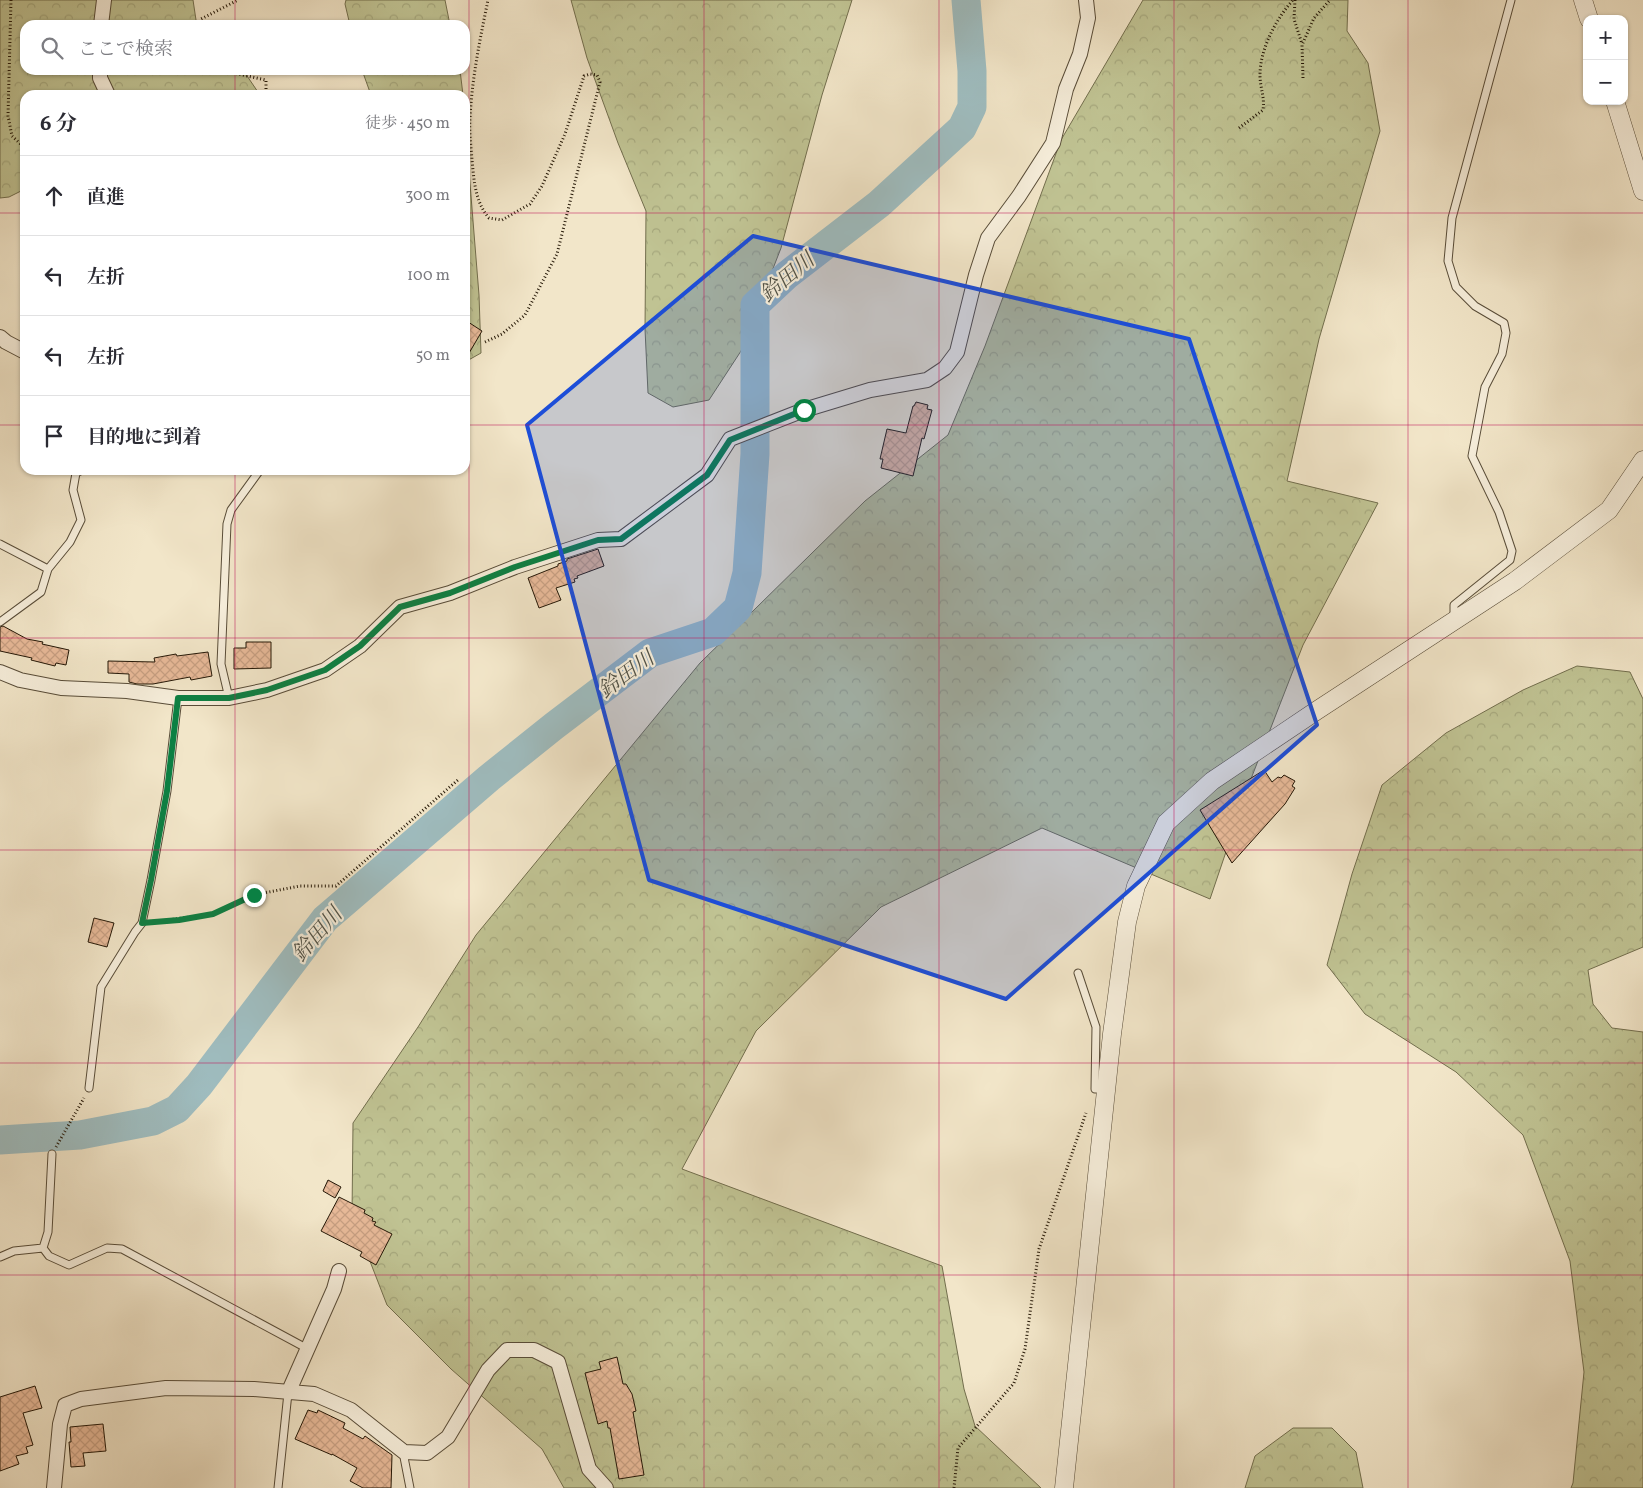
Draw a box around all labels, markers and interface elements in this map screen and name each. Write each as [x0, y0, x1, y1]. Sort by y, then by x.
map controls [1583, 15, 1628, 105]
button: + [1583, 15, 1628, 60]
search box [20, 20, 470, 75]
icon: search [38, 34, 66, 62]
text: ここで検索 [78, 37, 173, 63]
button: − [1583, 60, 1628, 105]
text: 6 分 [40, 110, 77, 139]
text: 徒歩 · 450 m [365, 113, 450, 135]
icon: ahead [40, 182, 68, 210]
text: 直進 [87, 185, 125, 211]
text: 300 m [405, 185, 450, 207]
water label: 鈴田川 [755, 246, 823, 310]
icon: left [40, 262, 68, 290]
text: 左折 [87, 265, 125, 291]
text: 100 m [407, 265, 450, 287]
icon: left [40, 342, 68, 370]
text: 左折 [87, 345, 125, 371]
text: 50 m [416, 345, 450, 367]
route start [793, 399, 816, 422]
icon: arrive [40, 422, 68, 450]
text: 目的地に到着 [87, 425, 201, 451]
water label: 鈴田川 [593, 644, 663, 705]
route end [243, 884, 266, 907]
water label: 鈴田川 [287, 900, 351, 968]

